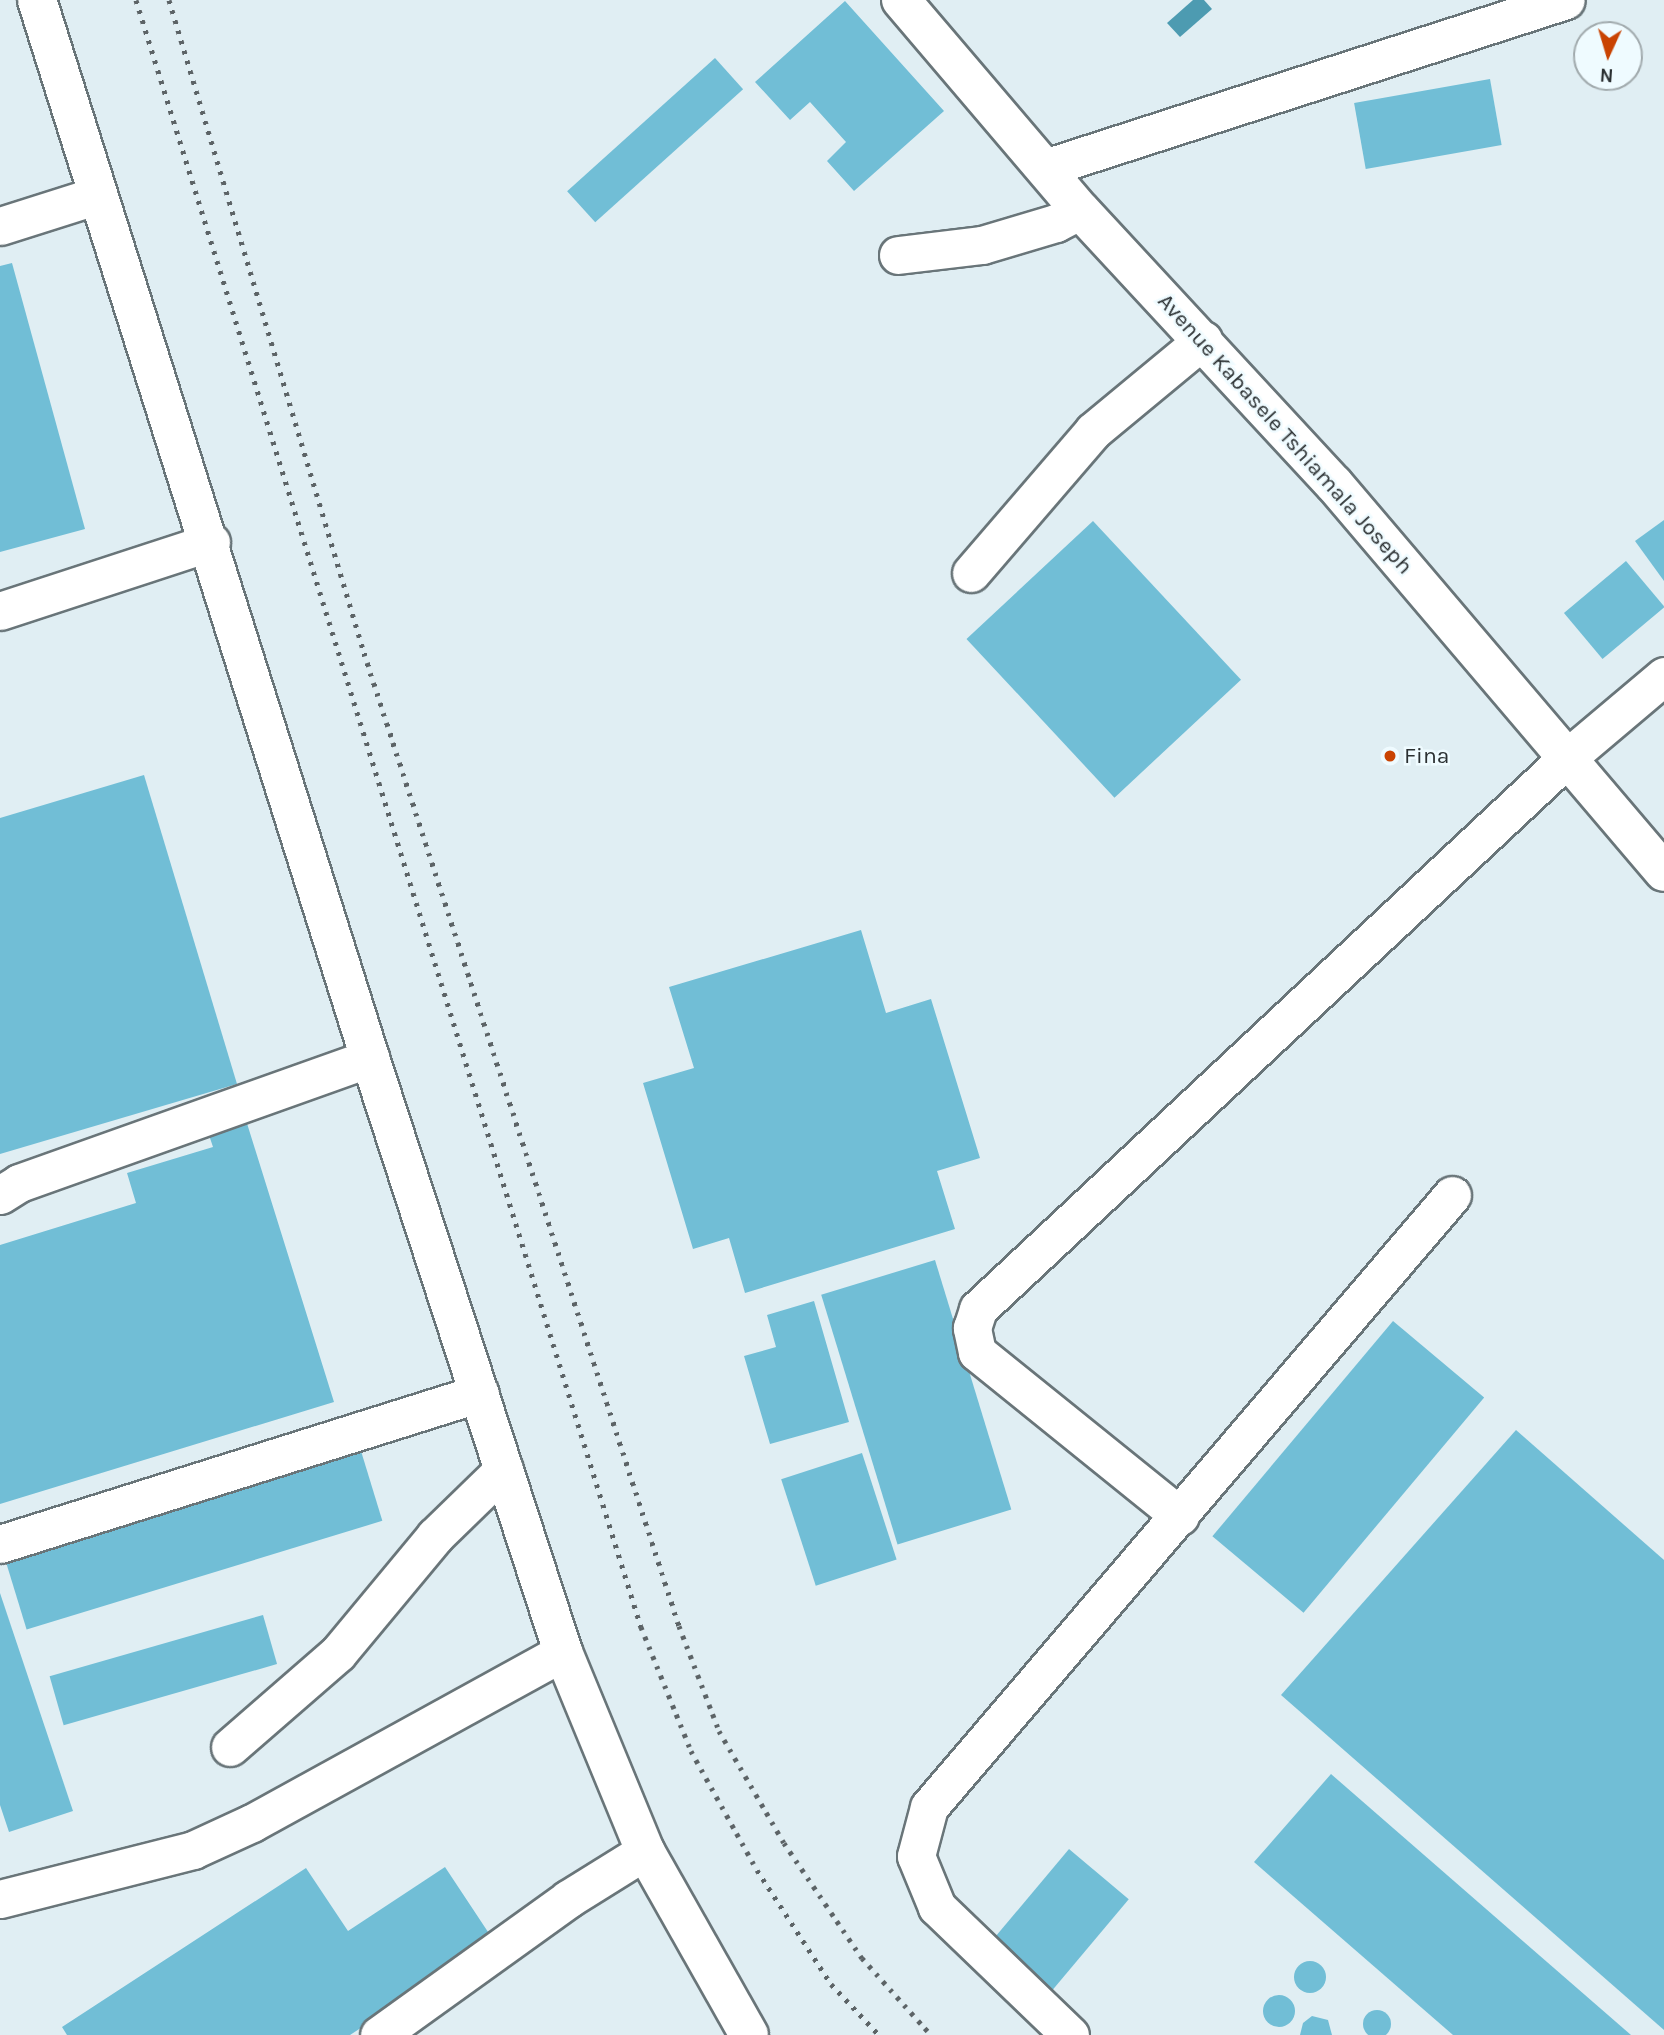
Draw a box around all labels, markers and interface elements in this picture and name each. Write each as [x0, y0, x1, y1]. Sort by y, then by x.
north arrow [1573, 21, 1643, 91]
text: N [1599, 64, 1614, 86]
street label: Avenue Kabasele Tshiamala Joseph [1152, 288, 1418, 580]
place label: Fina [1404, 742, 1449, 770]
marker: Fina [1382, 748, 1398, 764]

